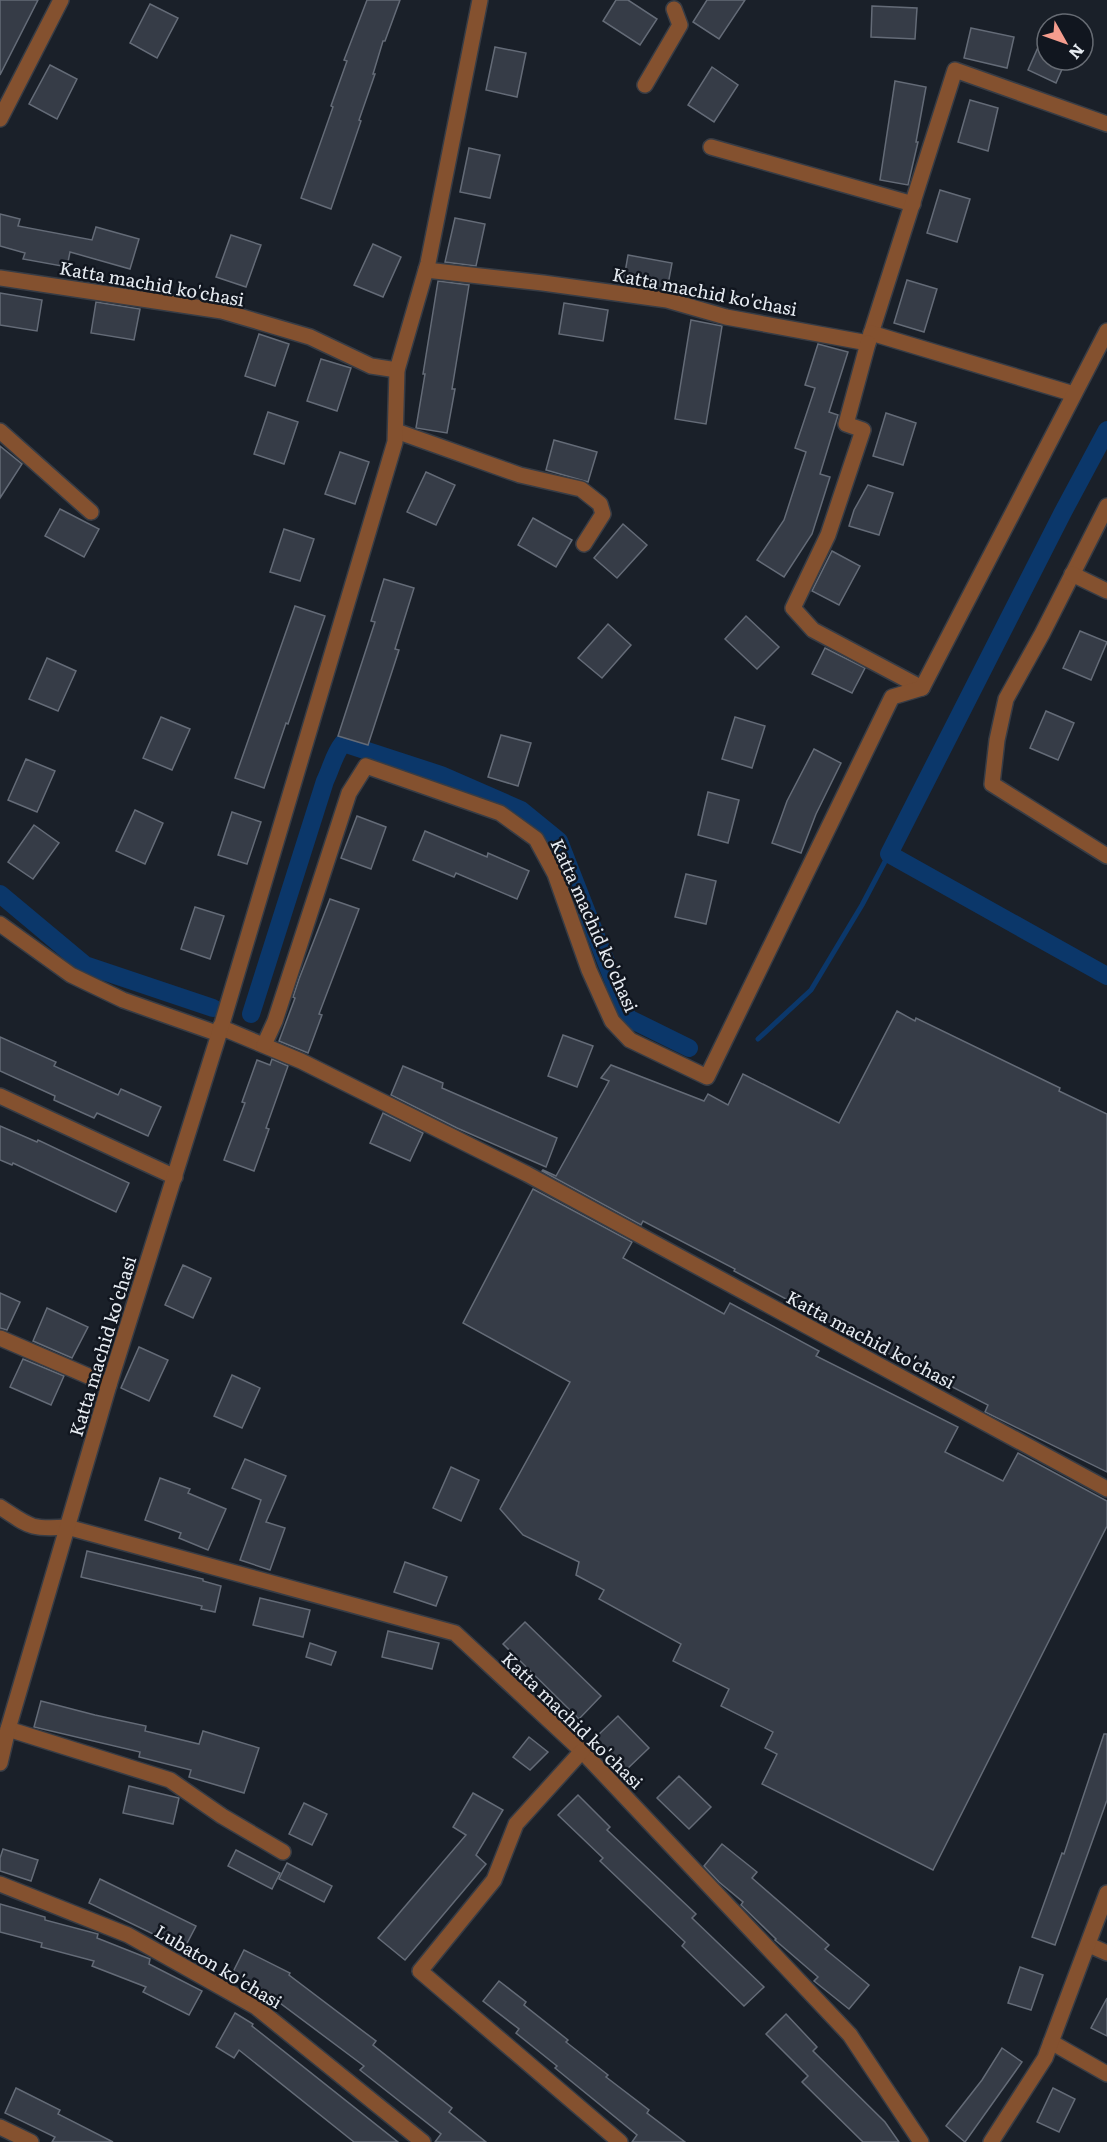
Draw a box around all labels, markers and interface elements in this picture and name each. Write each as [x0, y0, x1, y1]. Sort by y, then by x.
north arrow [1035, 12, 1095, 72]
text: N [1064, 39, 1091, 65]
street label: Katta machid ko'chasi [57, 253, 247, 313]
street label: Katta machid ko'chasi [610, 260, 800, 322]
street label: Katta machid ko'chasi [545, 834, 645, 1016]
street label: Katta machid ko'chasi [62, 1252, 142, 1440]
street label: Katta machid ko'chasi [782, 1283, 960, 1395]
street label: Katta machid ko'chasi [496, 1645, 650, 1795]
street label: Lubaton ko'chasi [150, 1917, 288, 2015]

